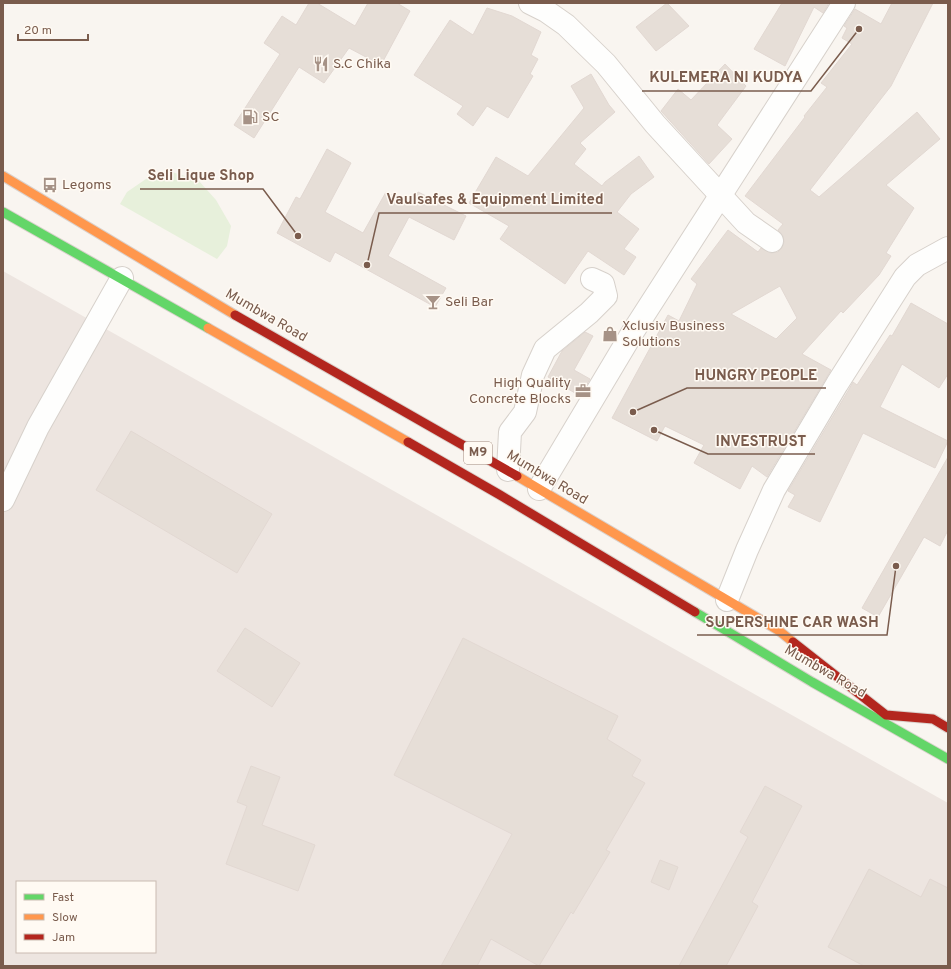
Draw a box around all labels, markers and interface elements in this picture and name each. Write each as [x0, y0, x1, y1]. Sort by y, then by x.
scale bar [18, 16, 88, 42]
text: 20 m [24, 23, 52, 39]
restaurant icon: S.C Chika [312, 55, 330, 73]
place label: S.C Chika [333, 56, 391, 73]
callout: KULEMERA NI KUDYA [642, 64, 811, 91]
text: KULEMERA NI KUDYA [649, 69, 803, 88]
fuel station icon: SC [241, 108, 259, 126]
place label: SC [262, 109, 279, 126]
callout: Seli Lique Shop [140, 162, 263, 189]
text: Seli Lique Shop [147, 167, 255, 186]
bus stop icon: Legoms [41, 176, 59, 194]
place label: Legoms [62, 177, 112, 194]
callout: Vaulsafes & Equipment Limited [379, 186, 612, 213]
text: Vaulsafes & Equipment Limited [386, 191, 604, 210]
street label: Mumbwa Road [222, 286, 310, 346]
bar icon: Seli Bar [424, 293, 442, 311]
place label: Seli Bar [445, 294, 494, 311]
place label: Xclusiv Business Solutions [622, 318, 725, 351]
shop icon: Xclusiv Business Solutions [601, 325, 619, 343]
callout: HUNGRY PEOPLE [687, 361, 826, 388]
text: HUNGRY PEOPLE [695, 367, 817, 386]
place label: High Quality Concrete Blocks [469, 375, 571, 408]
office icon: High Quality Concrete Blocks [574, 382, 592, 400]
callout: INVESTRUST [708, 427, 815, 454]
text: INVESTRUST [716, 433, 806, 452]
road number: M9 [464, 442, 492, 464]
street label: Mumbwa Road [503, 447, 591, 509]
callout: SUPERSHINE CAR WASH [697, 608, 887, 635]
text: SUPERSHINE CAR WASH [705, 614, 879, 633]
street label: Mumbwa Road [781, 642, 869, 702]
legend [16, 881, 156, 953]
text: Fast [52, 890, 74, 906]
text: Slow [52, 910, 78, 926]
text: Jam [52, 930, 75, 946]

